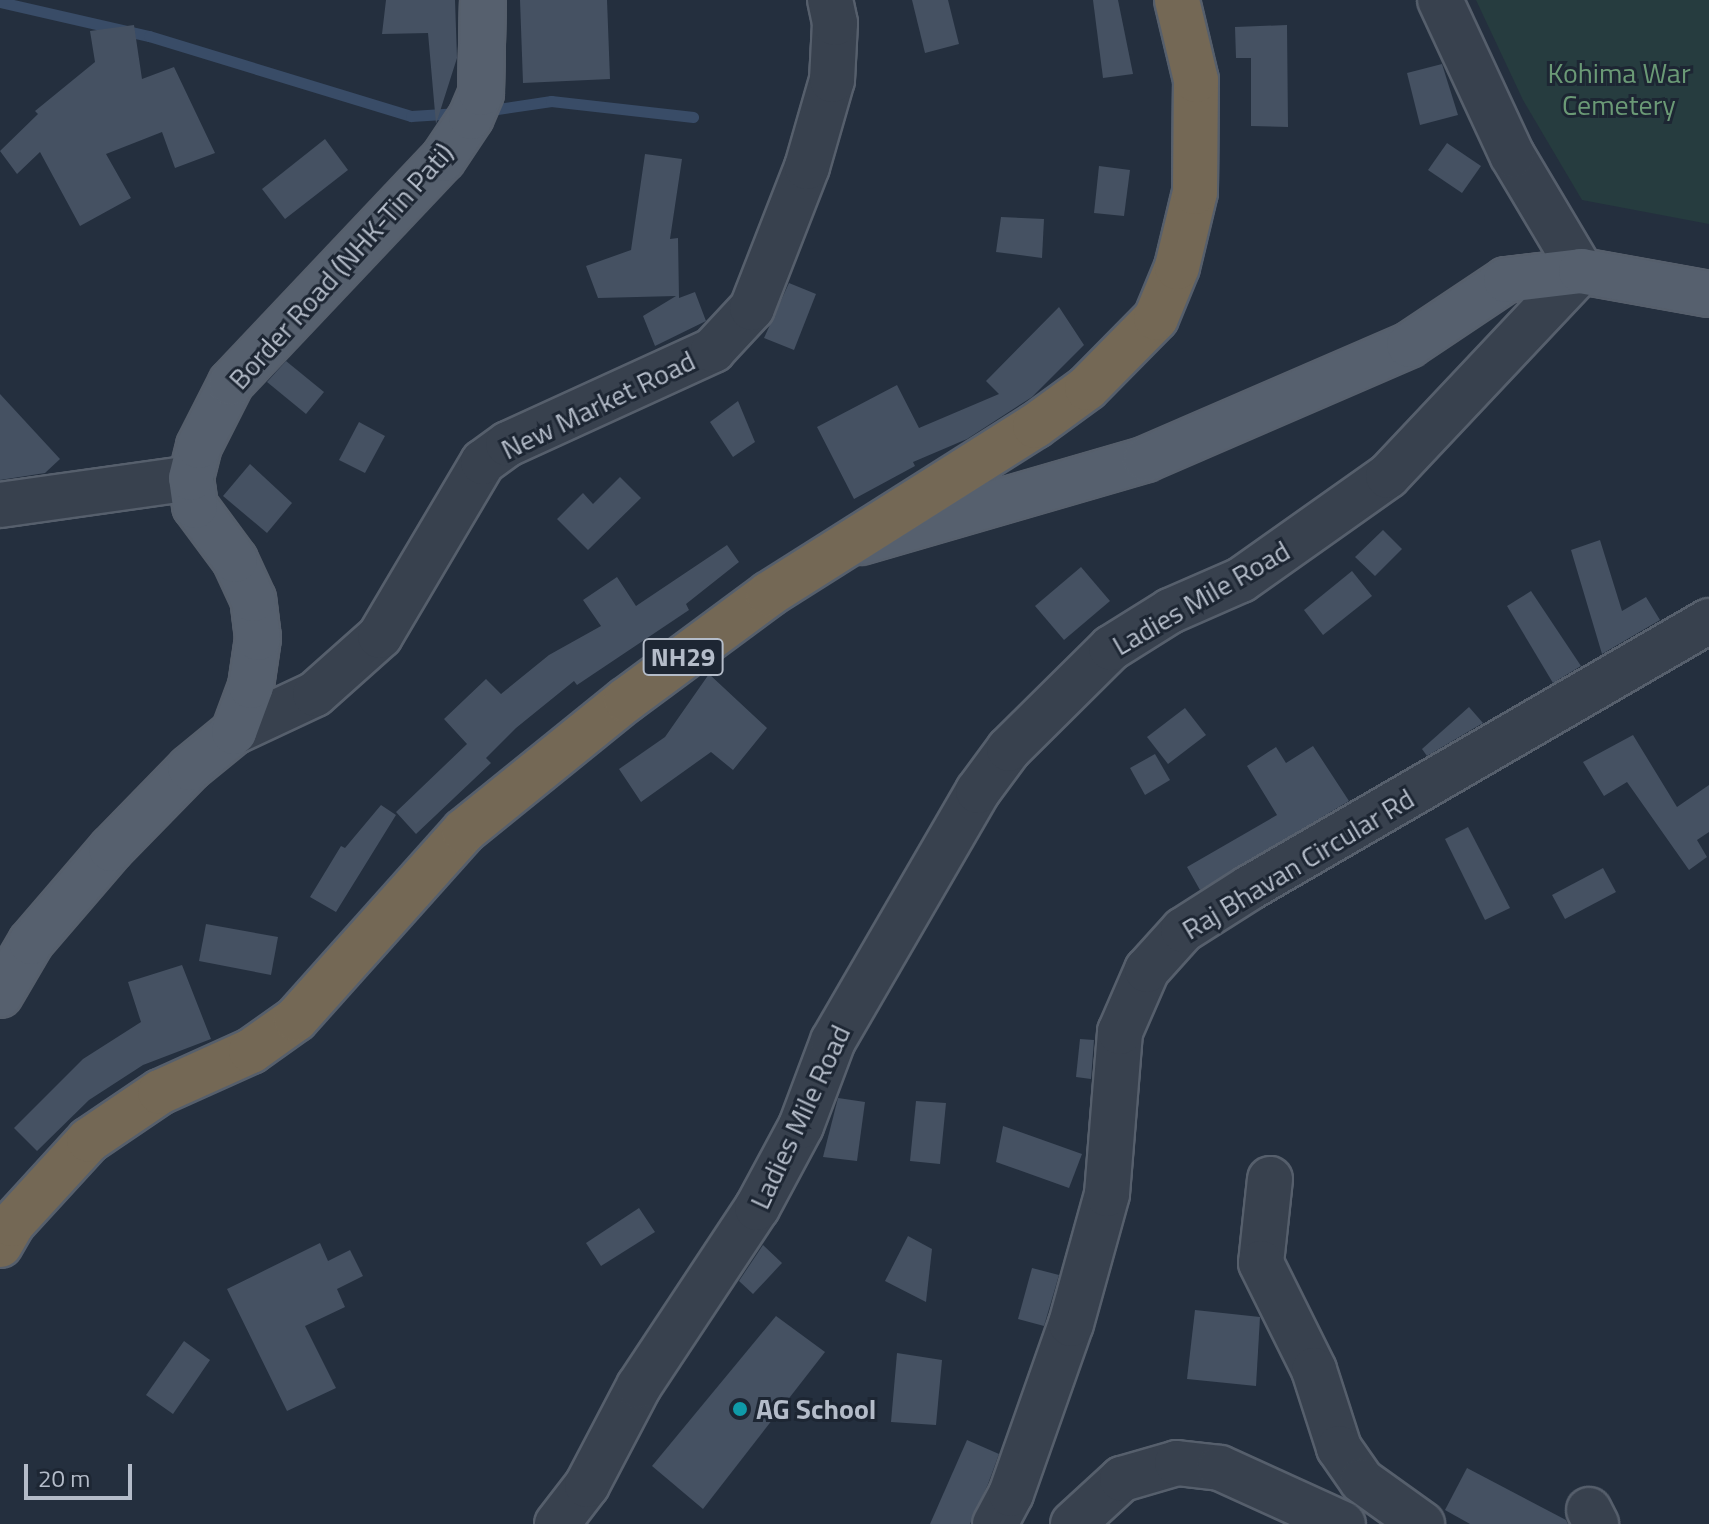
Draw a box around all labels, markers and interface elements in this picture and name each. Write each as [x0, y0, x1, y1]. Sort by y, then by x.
park label: Kohima War Cemetery [1547, 56, 1691, 122]
street label: Border Road (NHK-Tin Pati) [222, 136, 460, 396]
street label: New Market Road [496, 344, 700, 466]
street label: Ladies Mile Road [1107, 534, 1295, 662]
road number: NH29 [641, 635, 725, 679]
street label: Raj Bhavan Circular Rd [1176, 782, 1420, 946]
street label: Ladies Mile Road [743, 1020, 857, 1214]
place label: AG School [756, 1392, 876, 1426]
marker: AG School [731, 1400, 749, 1418]
scale bar [28, 1448, 136, 1498]
text: 20 m [38, 1460, 90, 1496]

